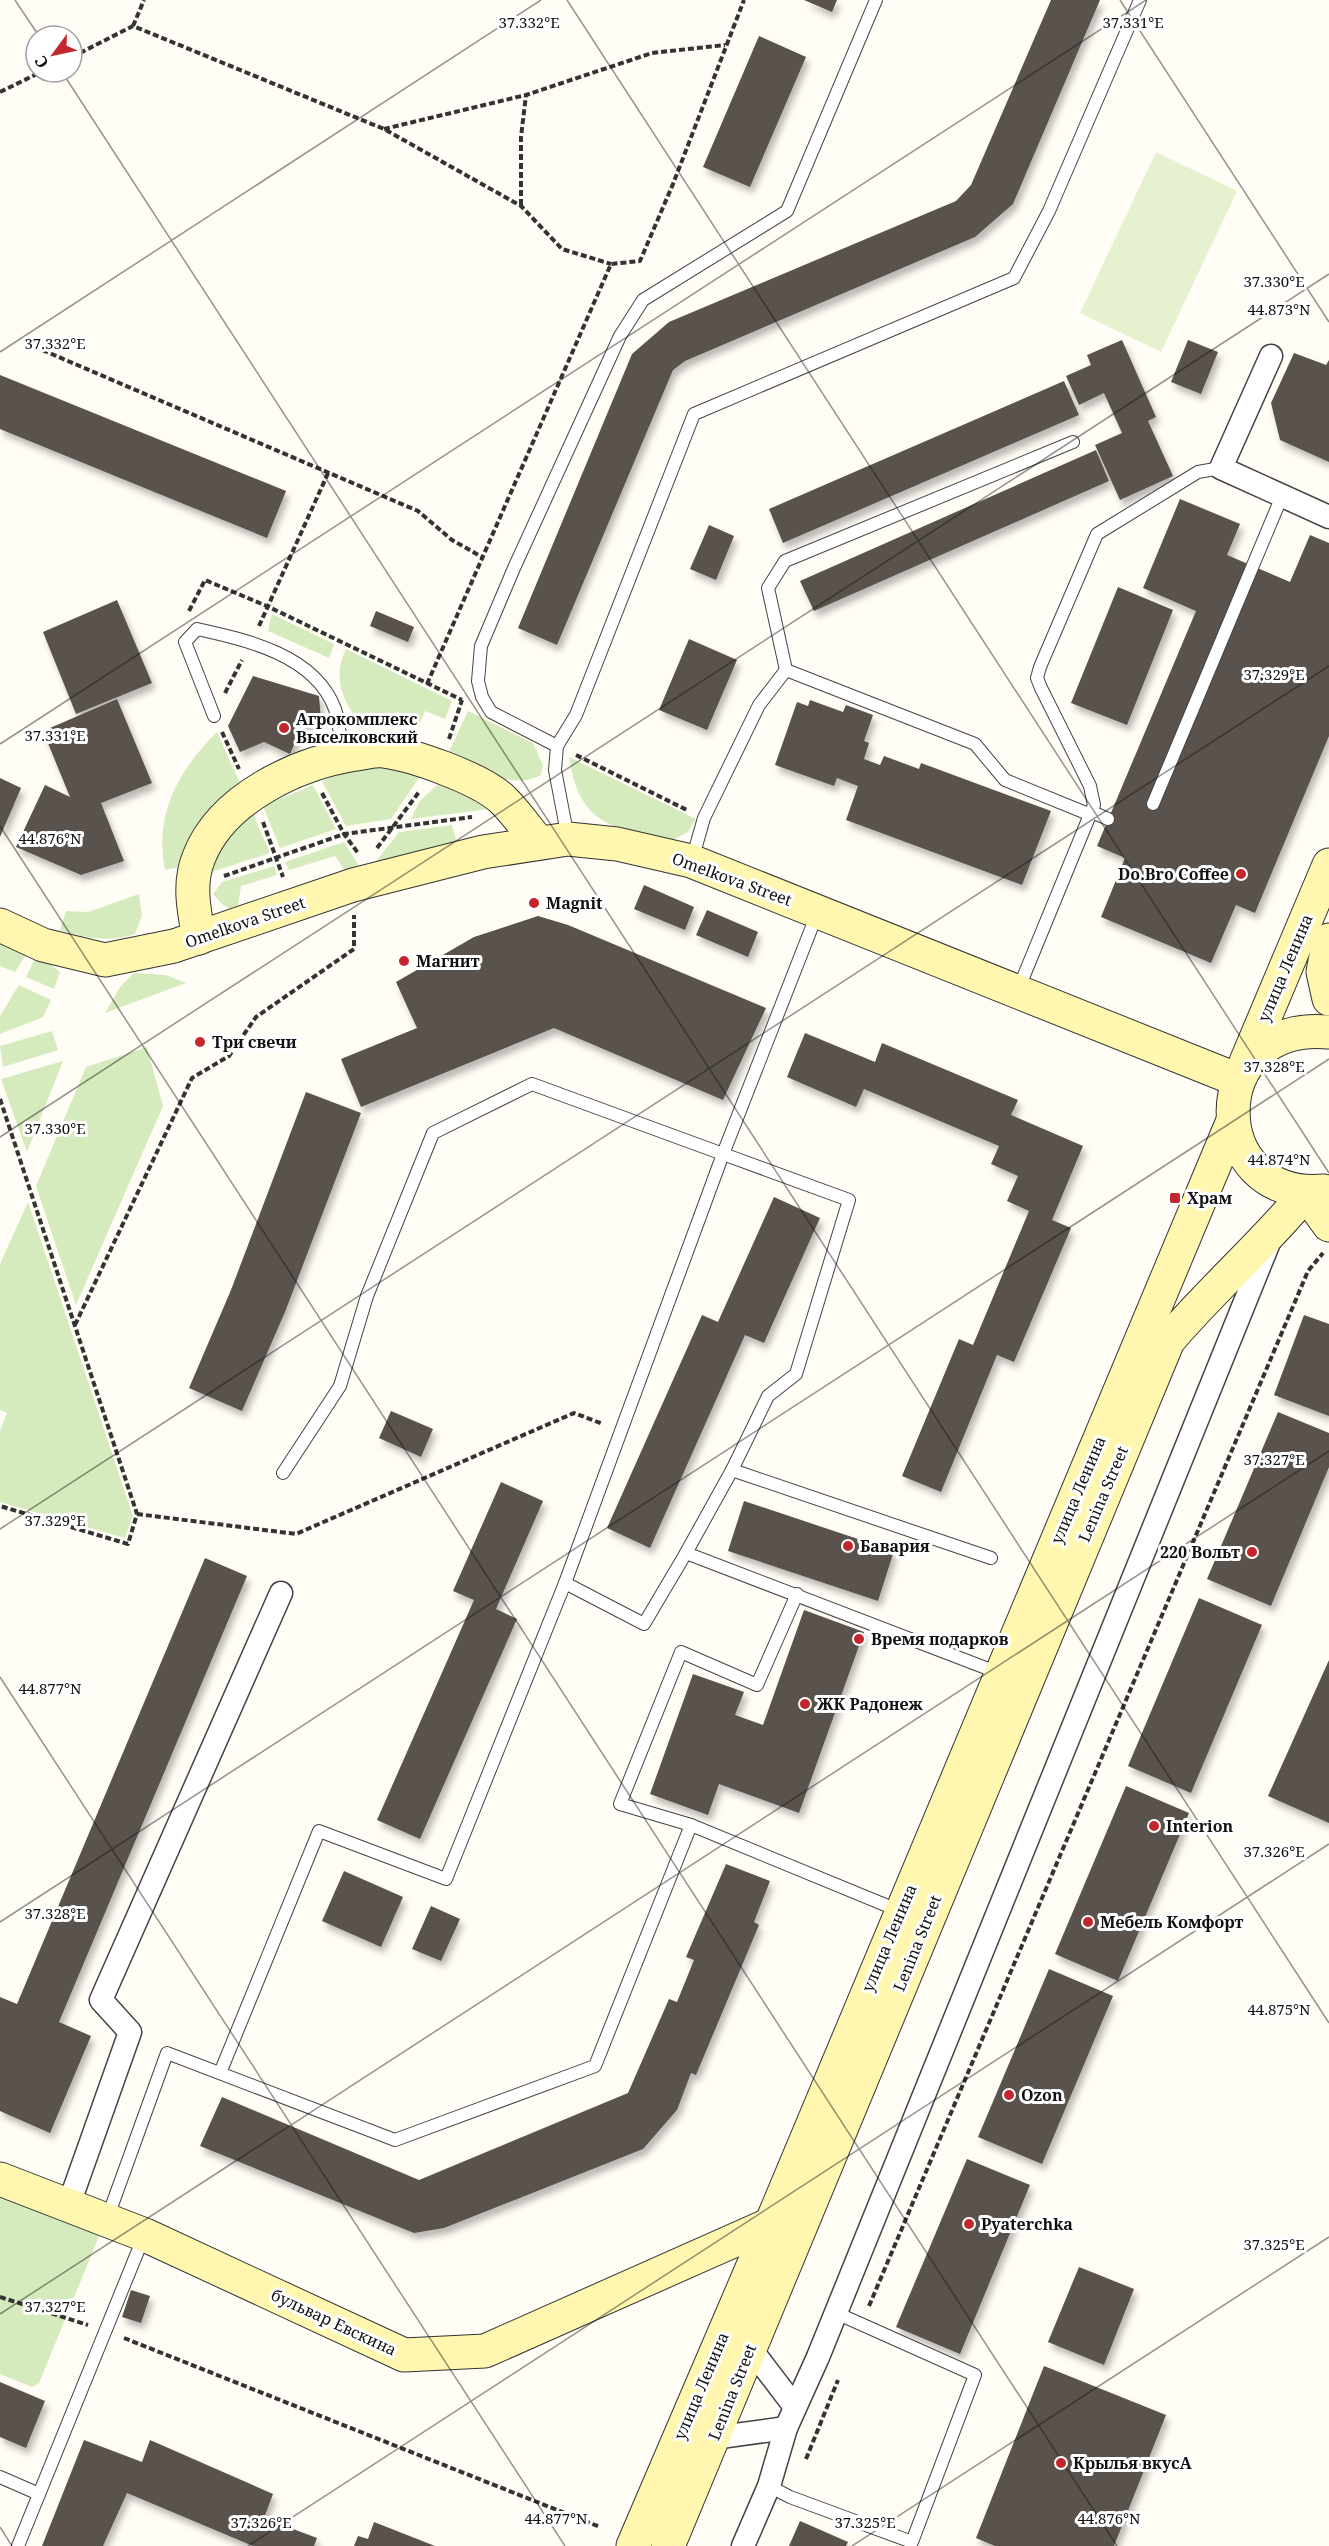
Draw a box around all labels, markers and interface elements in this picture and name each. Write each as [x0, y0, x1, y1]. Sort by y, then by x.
text: 37.332°E [498, 12, 560, 32]
text: 37.331°E [1102, 12, 1164, 32]
north arrow [24, 24, 84, 84]
text: С [29, 52, 54, 73]
text: 37.330°E [1243, 271, 1305, 291]
text: 44.873°N [1247, 299, 1311, 319]
text: 37.332°E [24, 333, 86, 353]
text: 37.329°E [1243, 664, 1305, 684]
place label: Агрокомплекс Выселковский [296, 708, 418, 748]
marker: Агрокомплекс Выселковский [277, 721, 291, 735]
text: 37.331°E [24, 725, 86, 745]
text: 44.876°N [18, 828, 82, 848]
street label: Omelkova Street [669, 847, 795, 911]
place label: Do.Bro Coffee [1118, 863, 1229, 885]
marker: Do.Bro Coffee [1234, 867, 1248, 881]
street label: Omelkova Street [182, 891, 308, 953]
place label: Magnit [546, 892, 603, 914]
marker: Magnit [527, 896, 541, 910]
street label: улица Ленина [1252, 911, 1318, 1025]
place label: Магнит [416, 950, 480, 972]
marker: Магнит [397, 954, 411, 968]
place label: Три свечи [212, 1031, 297, 1053]
marker: Три свечи [193, 1035, 207, 1049]
text: 37.328°E [1243, 1056, 1305, 1076]
text: 37.330°E [24, 1118, 86, 1138]
text: 44.874°N [1247, 1149, 1311, 1169]
place label: Храм [1187, 1187, 1233, 1209]
marker: Храм [1168, 1191, 1182, 1205]
street label: улица Ленина [1045, 1433, 1111, 1547]
street label: Lenina Street [1073, 1442, 1133, 1545]
text: 37.327°E [1243, 1449, 1305, 1469]
text: 37.329°E [24, 1510, 86, 1530]
place label: Бавария [860, 1535, 930, 1557]
marker: Бавария [841, 1539, 855, 1553]
place label: 220 Вольт [1160, 1541, 1240, 1563]
marker: 220 Вольт [1245, 1545, 1259, 1559]
place label: Время подарков [871, 1628, 1009, 1650]
marker: Время подарков [852, 1632, 866, 1646]
text: 44.877°N [18, 1678, 82, 1698]
place label: ЖК Радонеж [817, 1693, 924, 1715]
marker: ЖК Радонеж [798, 1697, 812, 1711]
place label: Interion [1166, 1815, 1234, 1837]
marker: Interion [1147, 1819, 1161, 1833]
text: 37.326°E [1243, 1841, 1305, 1861]
street label: улица Ленина [856, 1881, 922, 1995]
street label: Lenina Street [888, 1891, 946, 1994]
text: 37.328°E [24, 1903, 86, 1923]
place label: Мебель Комфорт [1100, 1911, 1244, 1933]
marker: Мебель Комфорт [1081, 1915, 1095, 1929]
text: 44.875°N [1247, 1999, 1311, 2019]
place label: Ozon [1021, 2084, 1063, 2106]
marker: Ozon [1002, 2088, 1016, 2102]
place label: Pyaterchka [981, 2213, 1073, 2235]
marker: Pyaterchka [962, 2217, 976, 2231]
text: 37.325°E [1243, 2234, 1305, 2254]
street label: бульвар Евскина [268, 2283, 400, 2361]
text: 37.327°E [24, 2296, 86, 2316]
street label: улица Ленина [668, 2329, 734, 2443]
street label: Lenina Street [703, 2340, 761, 2443]
place label: Крылья вкусА [1073, 2452, 1192, 2474]
marker: Крылья вкусА [1054, 2456, 1068, 2470]
text: 44.877°N [524, 2508, 588, 2528]
text: 44.876°N [1077, 2508, 1141, 2528]
text: 37.326°E [230, 2512, 292, 2532]
text: 37.325°E [834, 2512, 896, 2532]

